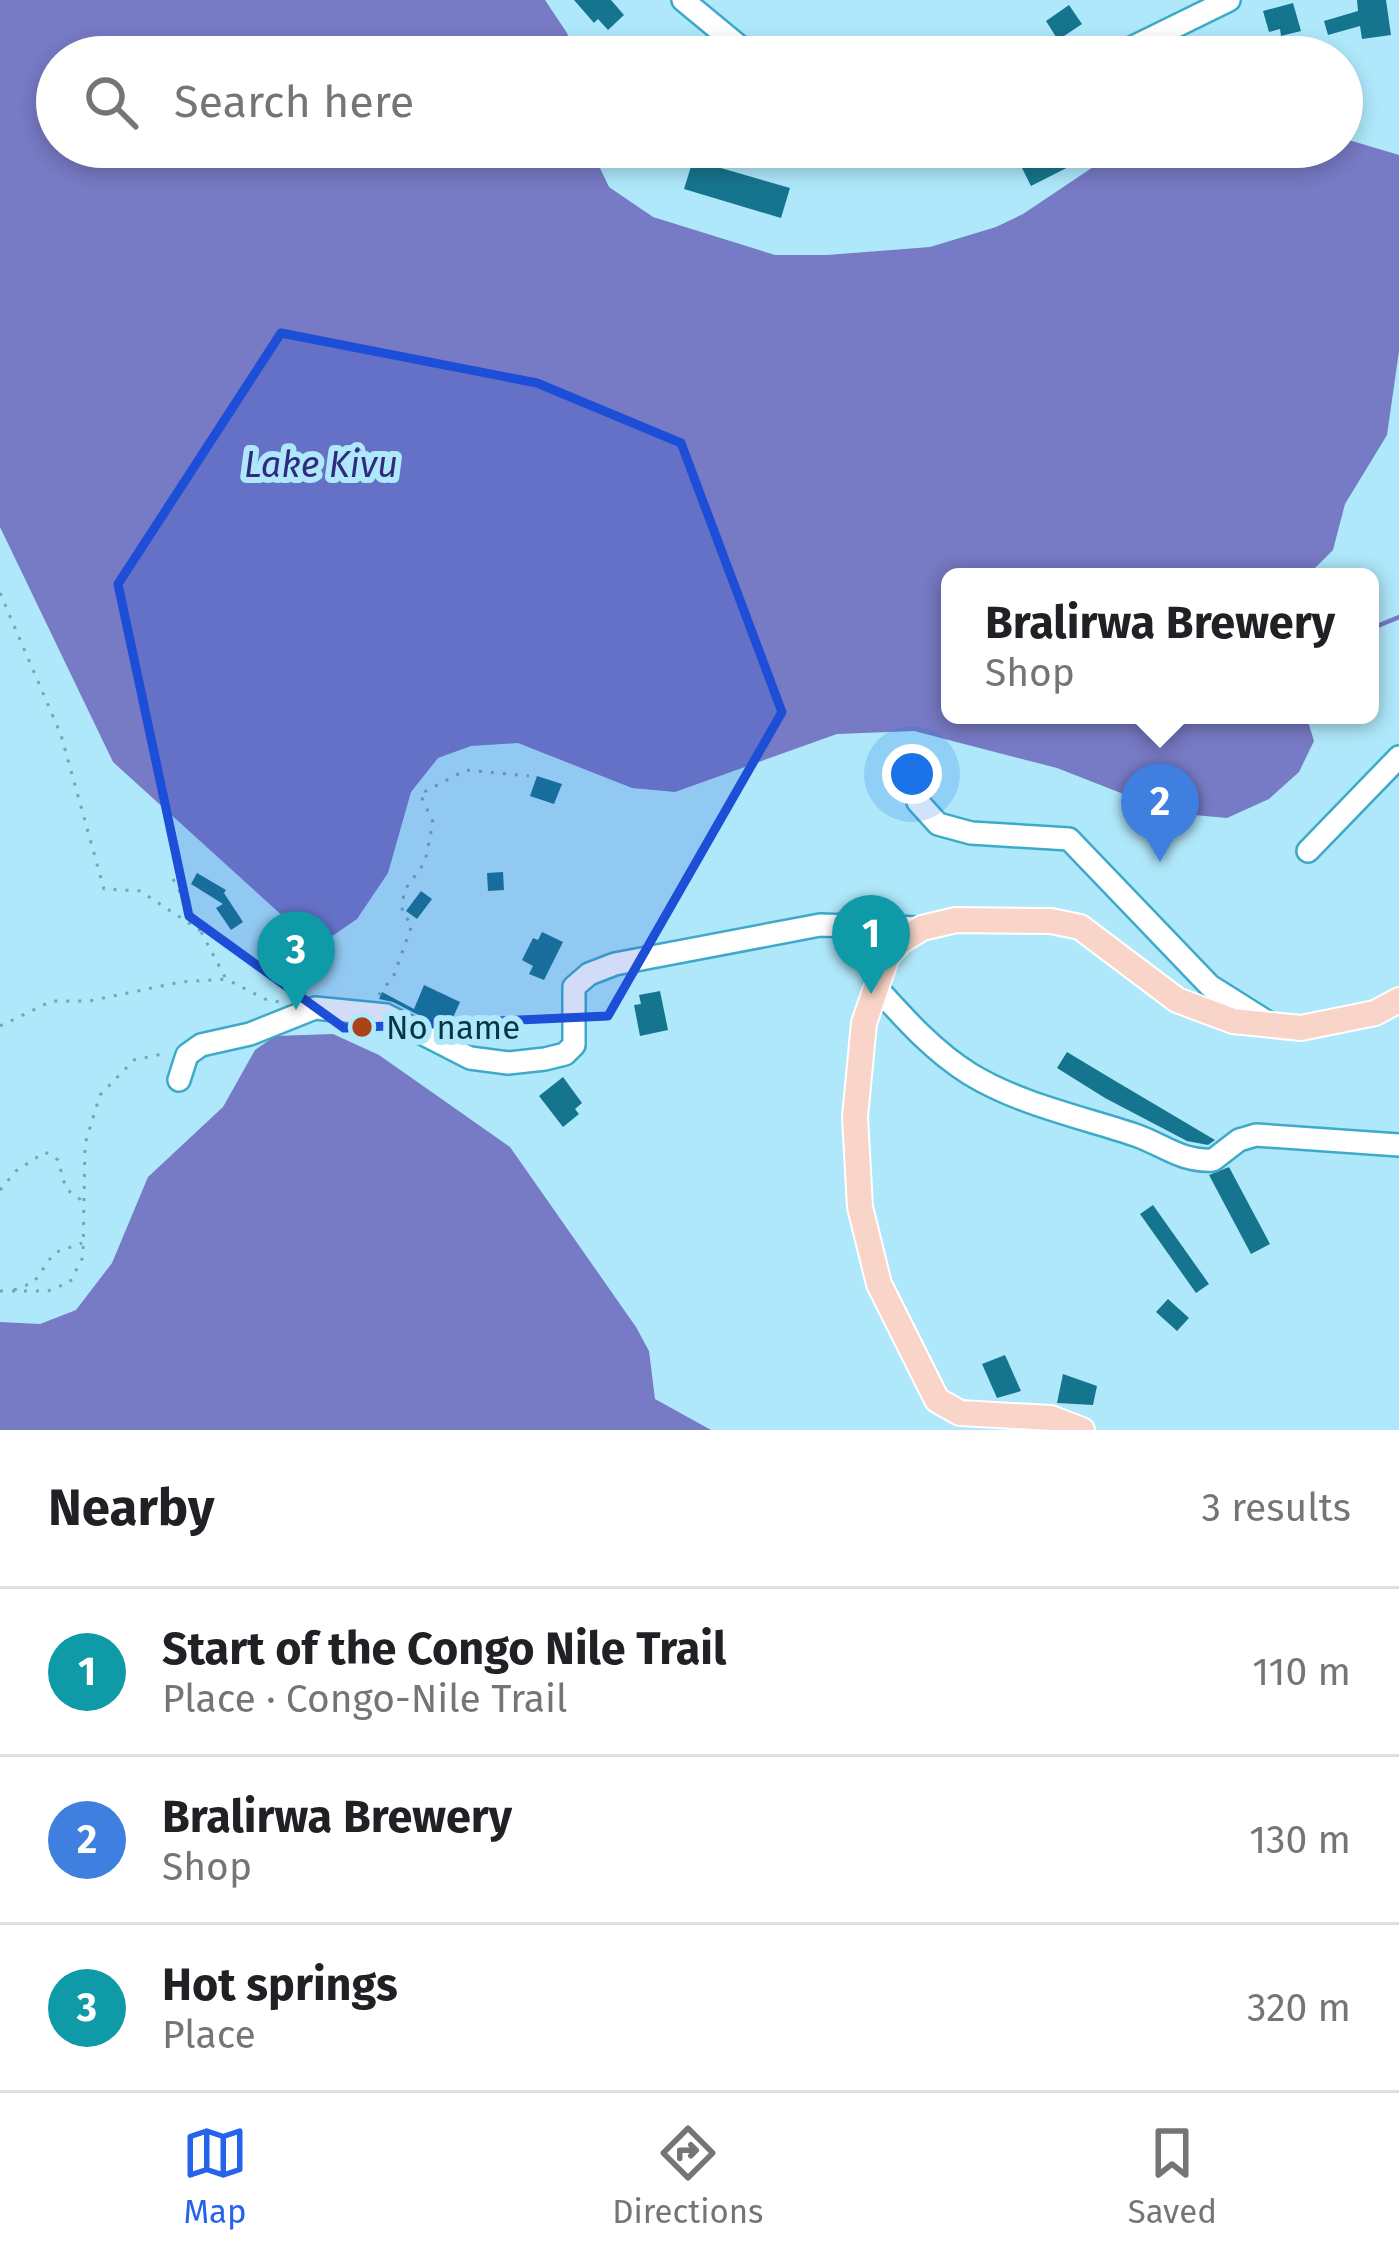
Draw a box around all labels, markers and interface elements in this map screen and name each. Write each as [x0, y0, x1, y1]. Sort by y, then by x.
search box [36, 36, 1363, 168]
icon: search [78, 69, 144, 135]
text: Search here [174, 75, 414, 129]
water label: Lake Kivu [244, 443, 398, 487]
popup [941, 568, 1379, 724]
text: Bralirwa Brewery [985, 596, 1335, 650]
text: Shop [985, 650, 1075, 696]
your location [882, 744, 942, 804]
pin: 2 [1121, 763, 1199, 862]
pin: 1 [832, 895, 910, 994]
pin: 3 [257, 911, 335, 1010]
place label: No name [386, 1008, 520, 1048]
marker: No name [349, 1014, 375, 1040]
text: Nearby [48, 1477, 214, 1539]
text: 3 results [1201, 1485, 1351, 1531]
text: Start of the Congo Nile Trail [162, 1622, 726, 1676]
text: 1 [78, 1649, 96, 1695]
text: 110 m [1252, 1649, 1351, 1695]
text: Place · Congo-Nile Trail [162, 1676, 567, 1722]
text: Bralirwa Brewery [162, 1790, 512, 1844]
text: 2 [77, 1817, 97, 1863]
text: 130 m [1249, 1817, 1351, 1863]
text: Shop [162, 1844, 252, 1890]
text: Hot springs [162, 1958, 398, 2012]
text: 3 [77, 1985, 97, 2031]
text: 320 m [1247, 1985, 1351, 2031]
text: Place [162, 2012, 256, 2058]
tab: Map [182, 2120, 248, 2232]
tab: Directions [612, 2120, 764, 2232]
tab: Saved [1128, 2120, 1217, 2232]

